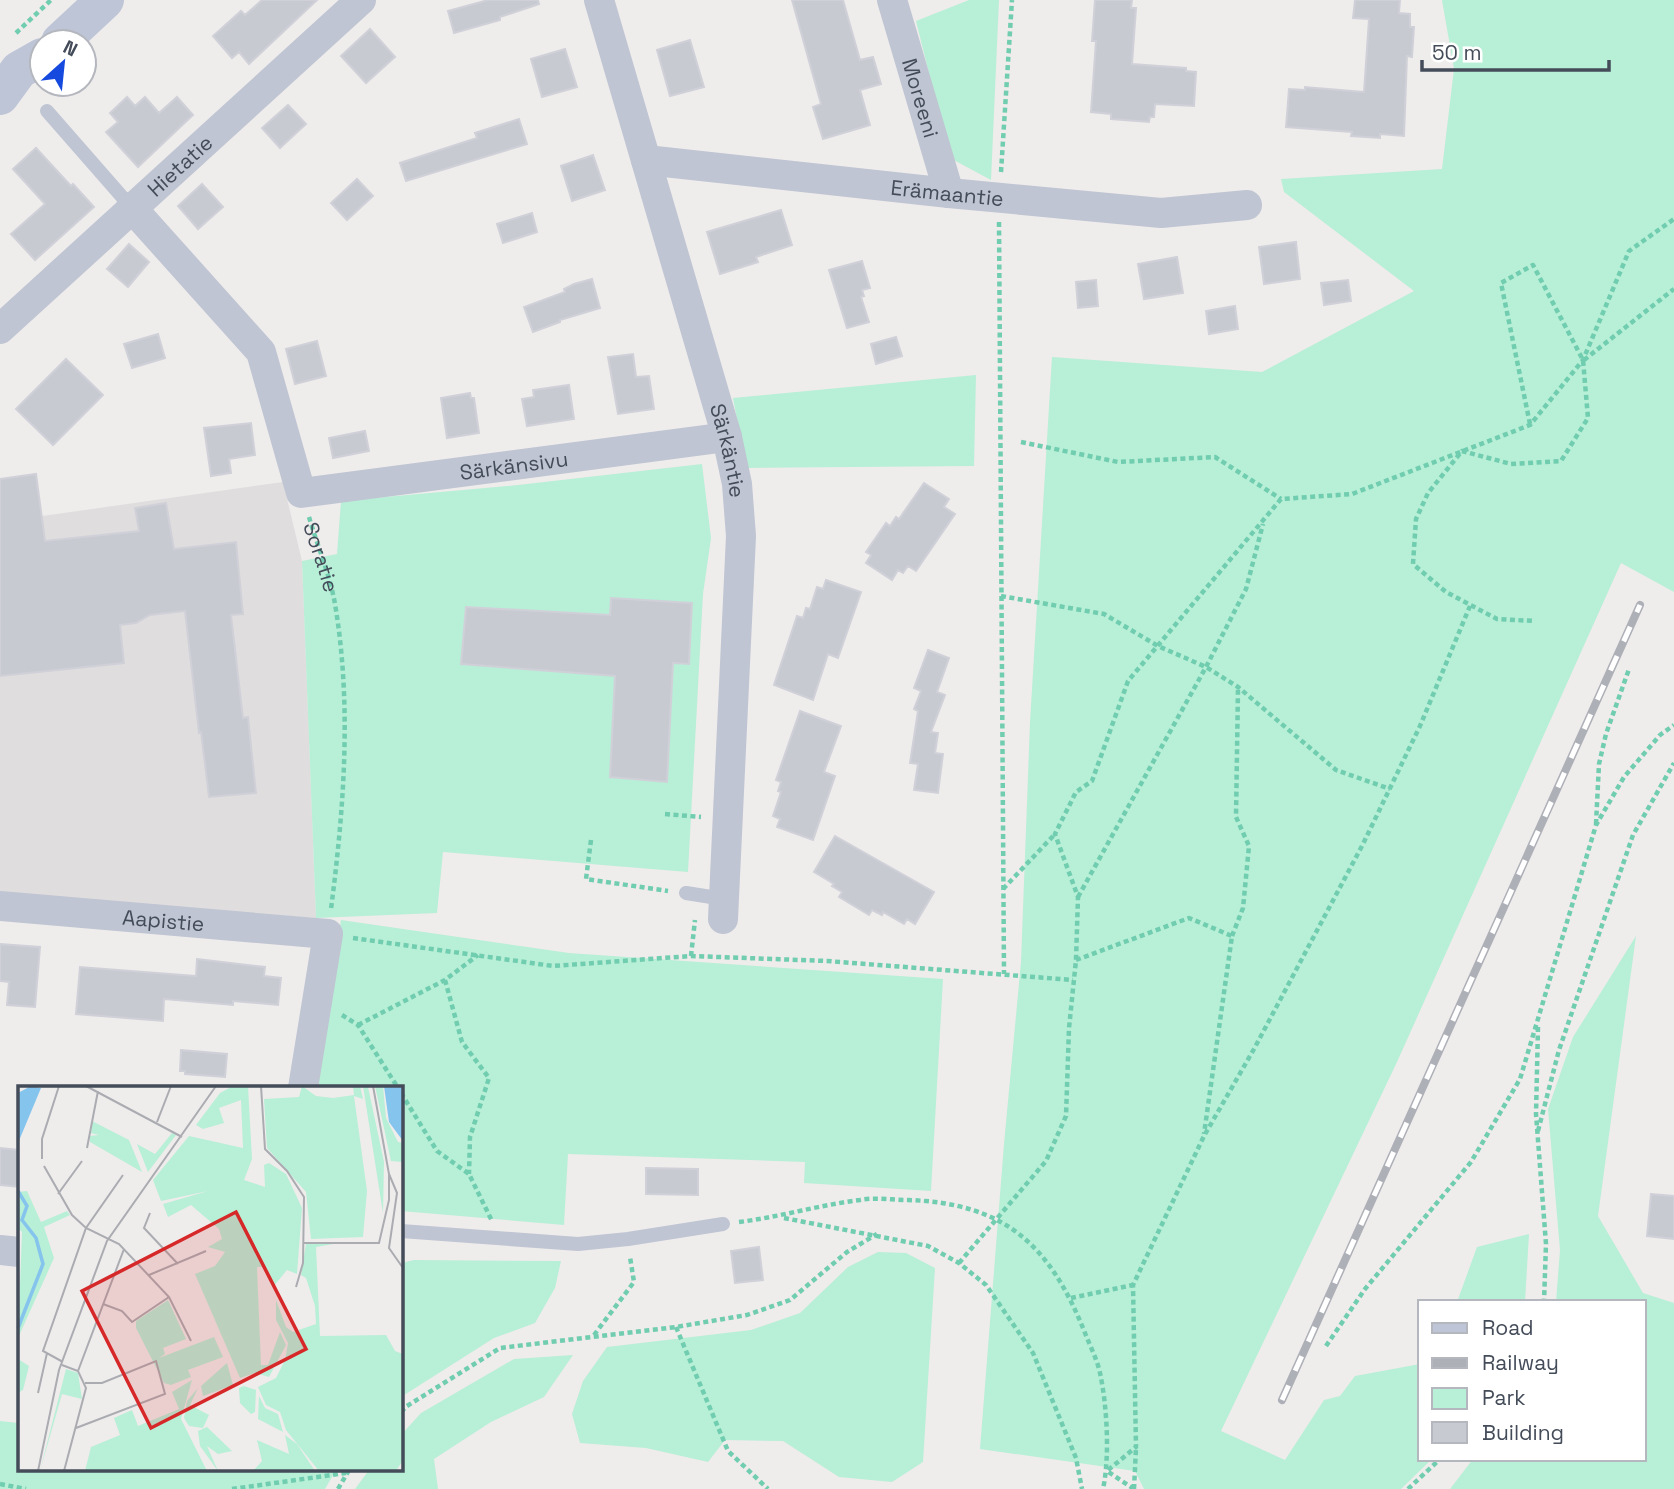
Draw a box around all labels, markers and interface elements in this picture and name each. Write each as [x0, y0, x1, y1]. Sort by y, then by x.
north arrow [28, 28, 98, 98]
scale bar [1422, 28, 1609, 72]
text: N [59, 34, 82, 62]
text: 50 m [1432, 39, 1482, 66]
street label: Moreeni [896, 55, 945, 141]
street label: Hietatie [141, 129, 218, 202]
street label: Erämaantie [889, 173, 1005, 212]
street label: Särkäntie [704, 400, 751, 499]
street label: Särkänsivu [458, 445, 570, 486]
street label: Soratie [298, 518, 346, 595]
street label: Aapistie [121, 903, 205, 937]
inset map [18, 1086, 402, 1472]
legend [1418, 1300, 1646, 1461]
text: Road [1482, 1314, 1534, 1341]
text: Railway [1482, 1349, 1559, 1376]
text: Park [1482, 1384, 1526, 1411]
text: Building [1482, 1419, 1564, 1446]

